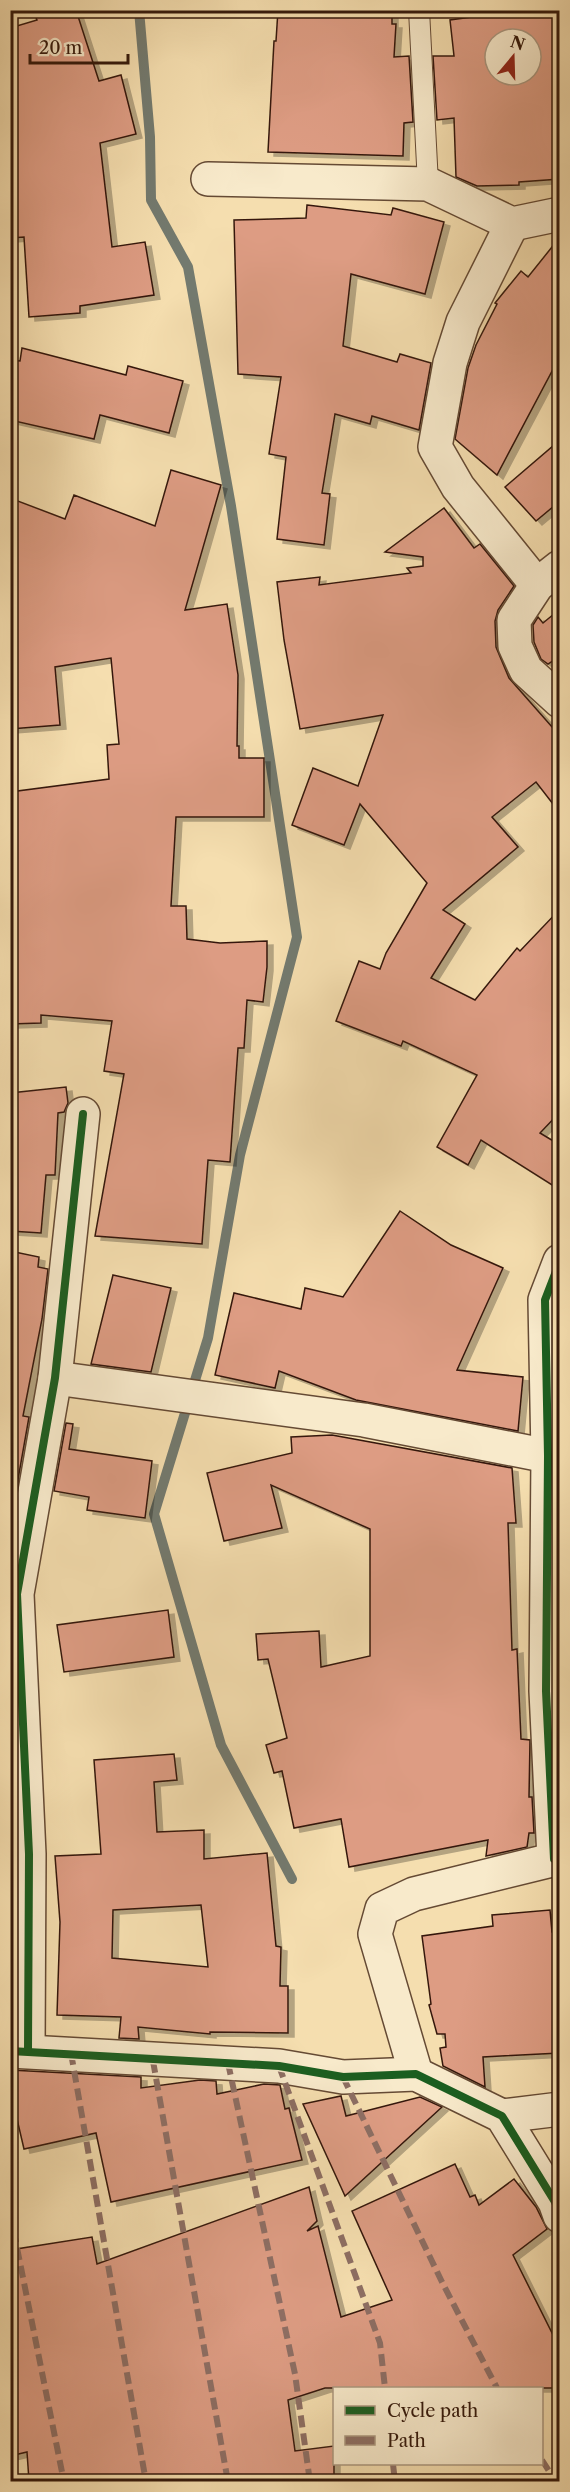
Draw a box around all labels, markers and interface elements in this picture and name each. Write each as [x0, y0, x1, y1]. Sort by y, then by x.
scale bar [30, 27, 128, 65]
north arrow [483, 27, 543, 87]
text: N [508, 31, 528, 55]
text: 20 m [39, 37, 83, 59]
legend [333, 2387, 543, 2465]
text: Cycle path [387, 2400, 478, 2422]
text: Path [387, 2430, 426, 2452]

